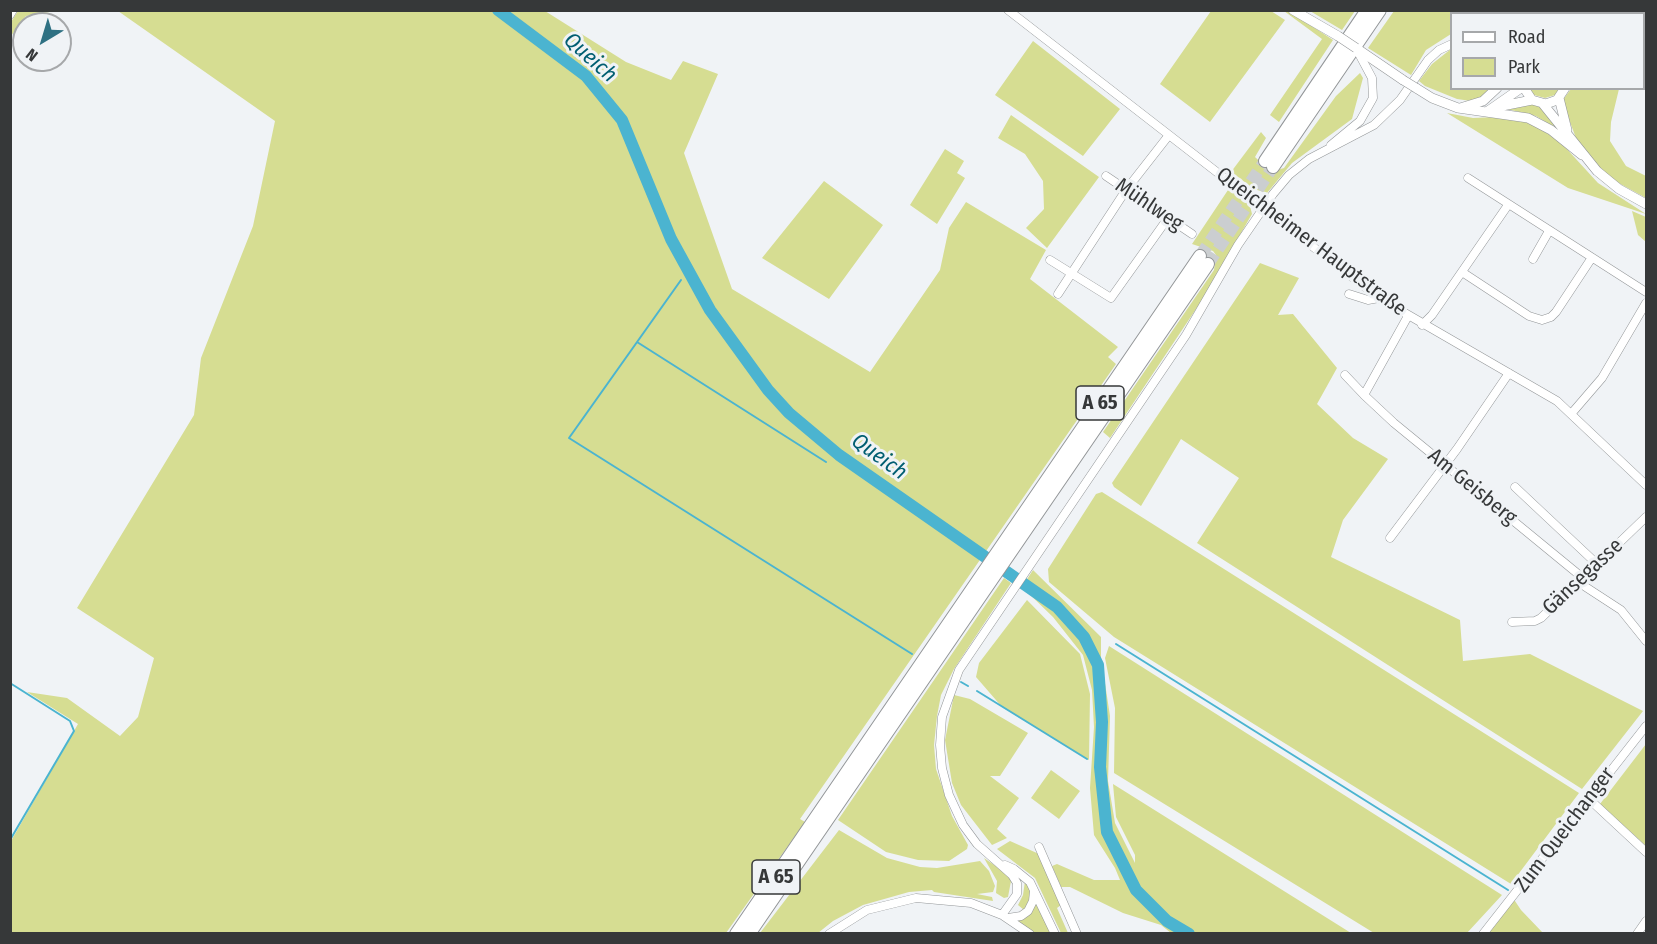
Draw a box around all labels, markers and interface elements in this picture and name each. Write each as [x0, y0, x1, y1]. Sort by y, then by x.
north arrow [12, 12, 72, 72]
legend [1450, 12, 1645, 90]
text: Road [1508, 26, 1545, 48]
water label: Queich [558, 27, 622, 89]
text: N [22, 45, 41, 65]
text: Park [1508, 56, 1540, 78]
street label: Queichheimer Hauptstraße [1211, 162, 1411, 322]
street label: Mühlweg [1110, 173, 1188, 237]
road number: A 65 [1076, 386, 1124, 420]
water label: Queich [846, 428, 912, 486]
street label: Am Geisberg [1422, 443, 1522, 531]
street label: Gänsegasse [1538, 534, 1628, 620]
street label: Zum Queichanger [1510, 763, 1620, 897]
road number: A 65 [752, 860, 800, 894]

